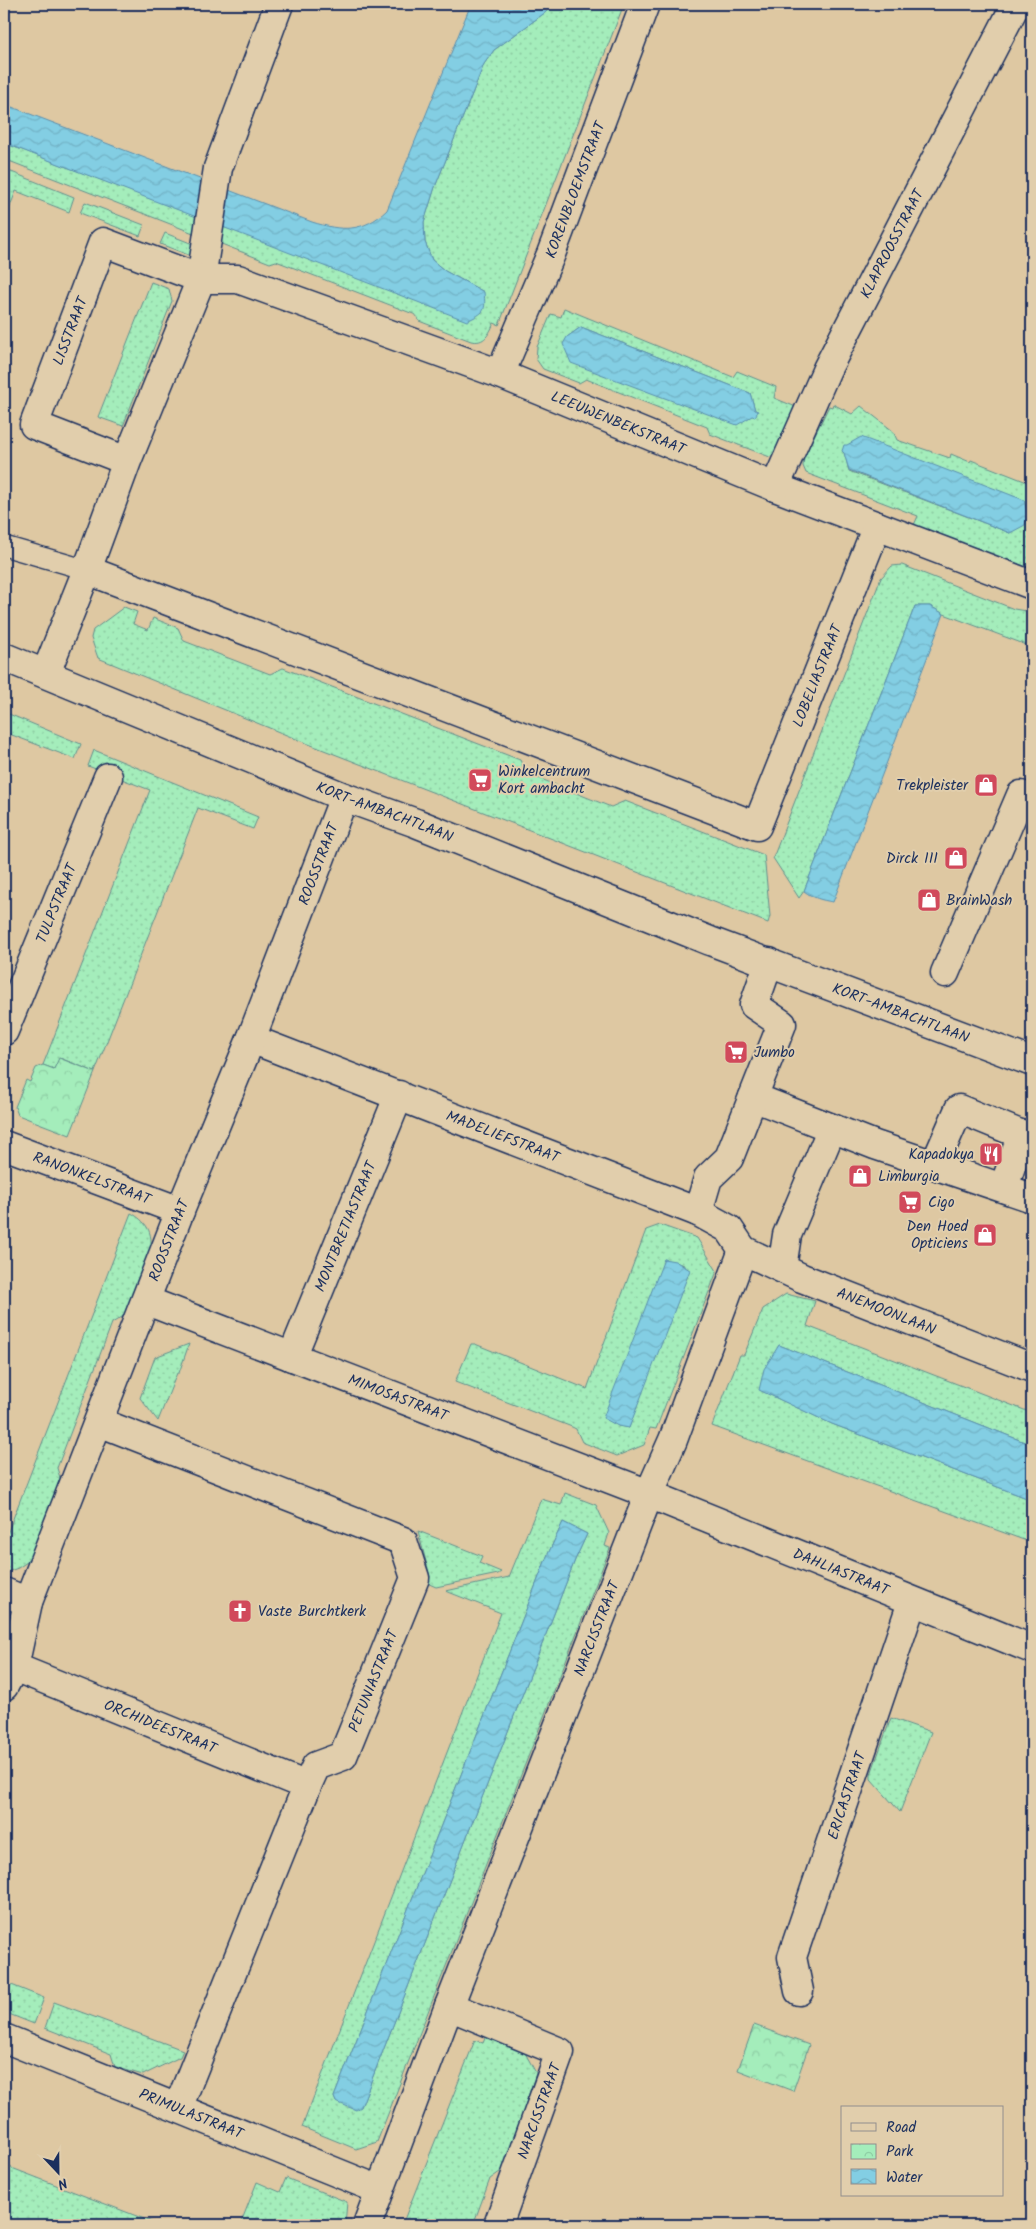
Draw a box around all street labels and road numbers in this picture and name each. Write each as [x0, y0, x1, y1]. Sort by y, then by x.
street label: KORENBLOEMSTRAAT [539, 116, 613, 262]
street label: KLAPROOSSTRAAT [854, 183, 932, 303]
street label: LISSTRAAT [47, 292, 96, 369]
street label: LEEUWENBEKSTRAAT [547, 385, 691, 463]
street label: LOBELIASTRAAT [787, 619, 850, 731]
street label: KORT-AMBACHTLAAN [312, 776, 457, 850]
street label: ROOSSTRAAT [293, 818, 347, 909]
street label: TULPSTRAAT [30, 858, 85, 947]
street label: KORT-AMBACHTLAAN [828, 977, 973, 1050]
street label: MADELIEFSTRAAT [442, 1105, 565, 1171]
street label: RANONKELSTRAAT [29, 1146, 156, 1213]
street label: MONTBRETIASTRAAT [309, 1156, 384, 1296]
street label: ROOSSTRAAT [143, 1194, 197, 1285]
street label: ANEMOONLAAN [833, 1282, 939, 1342]
street label: MIMOSASTRAAT [344, 1368, 453, 1429]
street label: DAHLIASTRAAT [789, 1542, 894, 1604]
street label: NARCISSTRAAT [568, 1576, 628, 1680]
street label: PETUNIASTRAAT [342, 1625, 406, 1736]
street label: ORCHIDEESTRAAT [100, 1694, 222, 1762]
street label: ERICASTRAAT [821, 1747, 874, 1843]
street label: NARCISSTRAAT [511, 2058, 569, 2163]
street label: PRIMULASTRAAT [135, 2083, 249, 2147]

